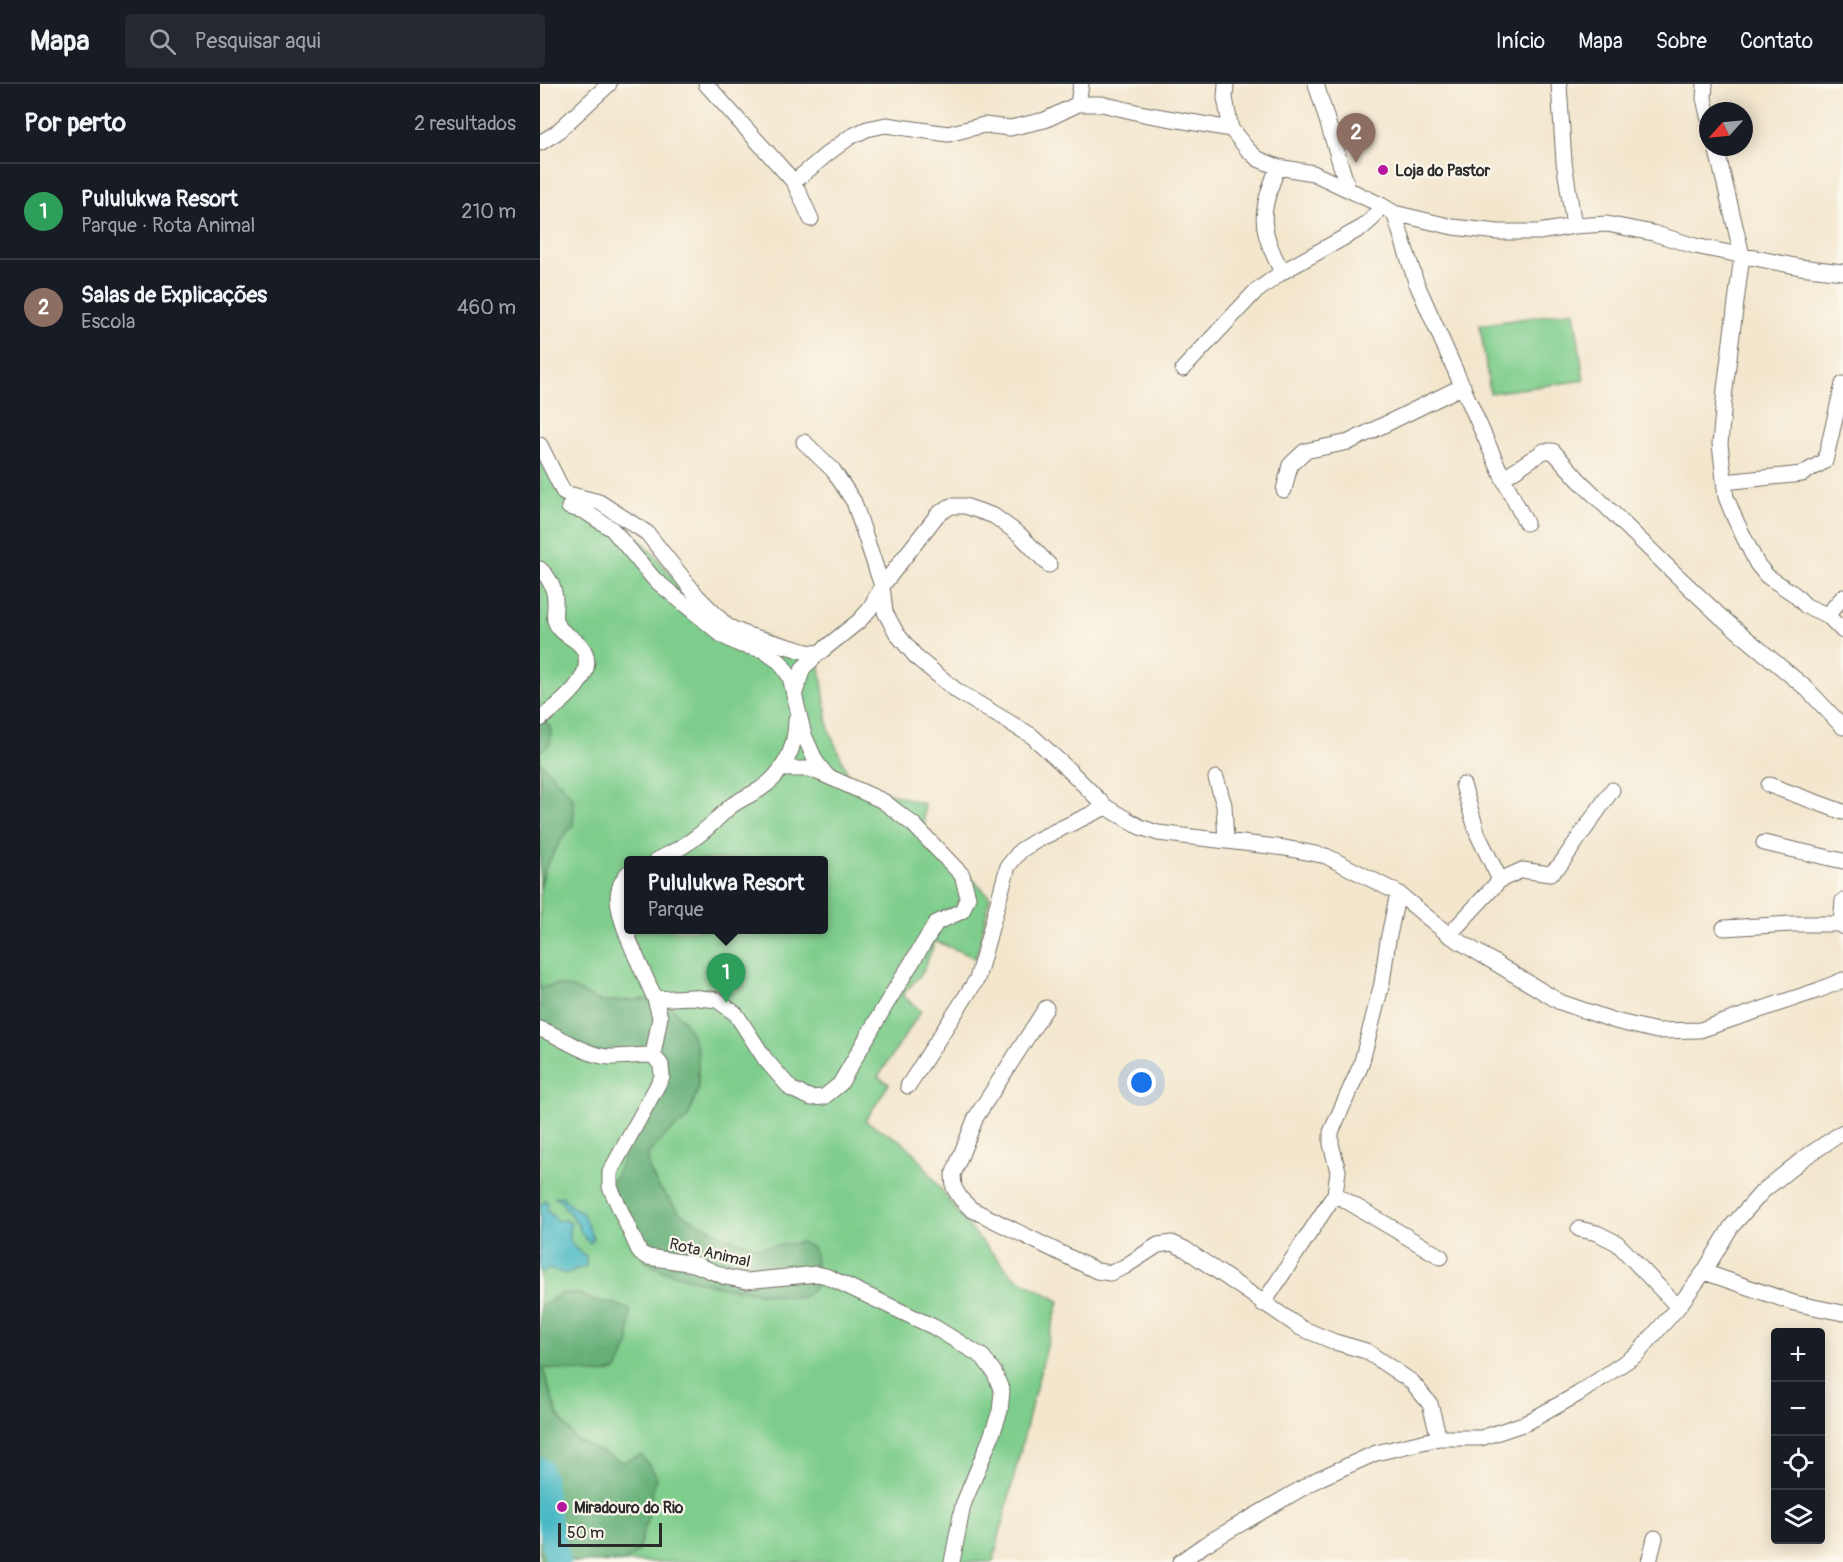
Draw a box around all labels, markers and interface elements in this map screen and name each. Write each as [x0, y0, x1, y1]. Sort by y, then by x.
search box [125, 14, 545, 68]
text: Mapa [30, 24, 89, 59]
icon: search [146, 25, 179, 58]
text: Pesquisar aqui [194, 27, 321, 55]
text: Início [1496, 28, 1545, 55]
text: Mapa [1578, 28, 1623, 55]
text: Sobre [1656, 28, 1707, 55]
text: Contato [1740, 28, 1813, 55]
north arrow [1699, 102, 1753, 156]
text: Por perto [24, 107, 126, 139]
text: 2 resultados [414, 111, 516, 136]
pin: 2 [1336, 113, 1376, 163]
place label: Loja do Pastor [1395, 161, 1491, 181]
marker: Loja do Pastor [1376, 163, 1390, 177]
text: Pululukwa Resort [81, 185, 238, 213]
text: 1 [40, 199, 47, 224]
text: 210 m [461, 199, 516, 224]
text: Parque · Rota Animal [81, 213, 255, 238]
text: Salas de Explicações [81, 281, 267, 309]
text: 2 [38, 295, 49, 320]
text: 460 m [457, 295, 516, 320]
text: Escola [81, 309, 135, 334]
popup [624, 856, 828, 934]
text: Pululukwa Resort [648, 869, 804, 897]
text: Parque [648, 897, 704, 922]
pin: 1 [706, 954, 746, 1003]
your location [1127, 1068, 1156, 1097]
street label: Rota Animal [667, 1234, 752, 1272]
map controls [1771, 1328, 1825, 1544]
button: + [1771, 1328, 1825, 1382]
button: − [1771, 1382, 1825, 1436]
button: locate [1771, 1436, 1825, 1490]
button: layers [1771, 1490, 1825, 1544]
place label: Miradouro do Rio [574, 1498, 684, 1518]
marker: Miradouro do Rio [555, 1500, 569, 1514]
scale bar [558, 1520, 662, 1548]
text: 50 m [567, 1523, 604, 1543]

